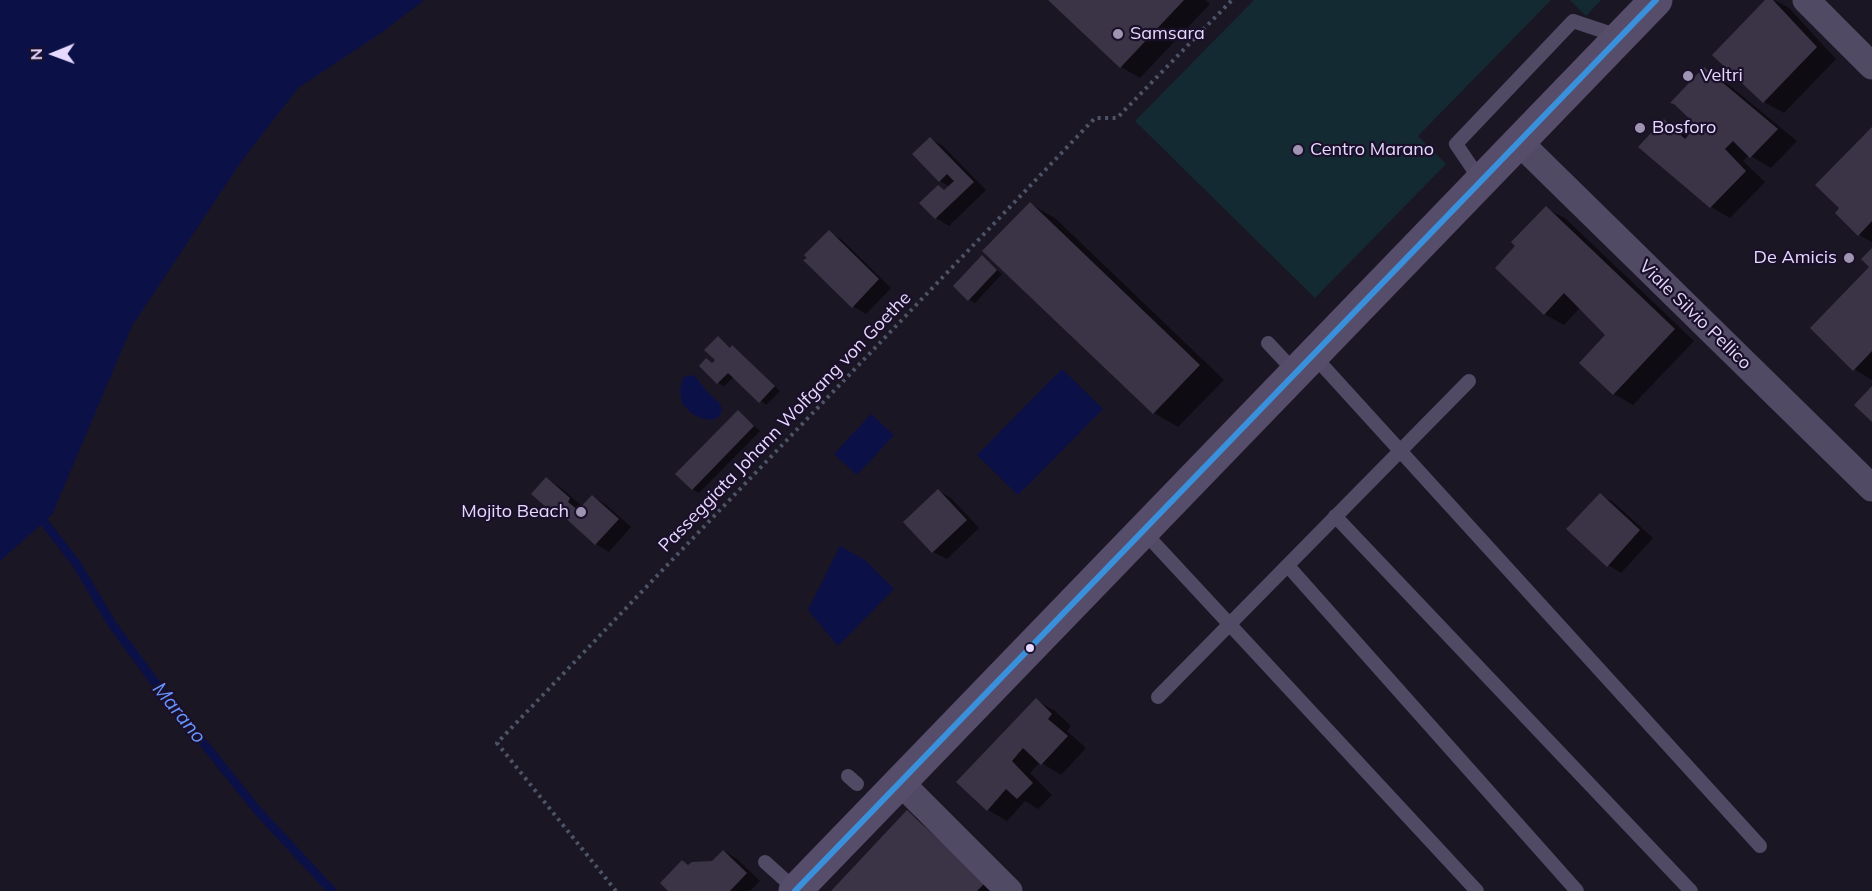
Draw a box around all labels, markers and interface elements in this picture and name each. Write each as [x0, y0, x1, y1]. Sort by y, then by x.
place label: Samsara [1130, 23, 1205, 45]
north arrow [24, 24, 84, 84]
marker: Samsara [1111, 27, 1125, 41]
text: N [26, 48, 46, 61]
place label: Veltri [1700, 65, 1743, 87]
marker: Veltri [1681, 69, 1695, 83]
place label: Bosforo [1652, 117, 1716, 139]
marker: Bosforo [1633, 121, 1647, 135]
place label: Centro Marano [1310, 139, 1434, 161]
marker: Centro Marano [1291, 143, 1305, 157]
place label: De Amicis [1754, 247, 1837, 269]
marker: De Amicis [1842, 251, 1856, 265]
street label: Viale Silvio Pellico [1634, 256, 1756, 374]
street label: Passeggiata Johann Wolfgang von Goethe [654, 287, 916, 557]
place label: Mojito Beach [461, 501, 569, 523]
marker: Mojito Beach [574, 505, 588, 519]
unlabelled marker [1024, 642, 1036, 654]
water label: Marano [147, 678, 211, 748]

